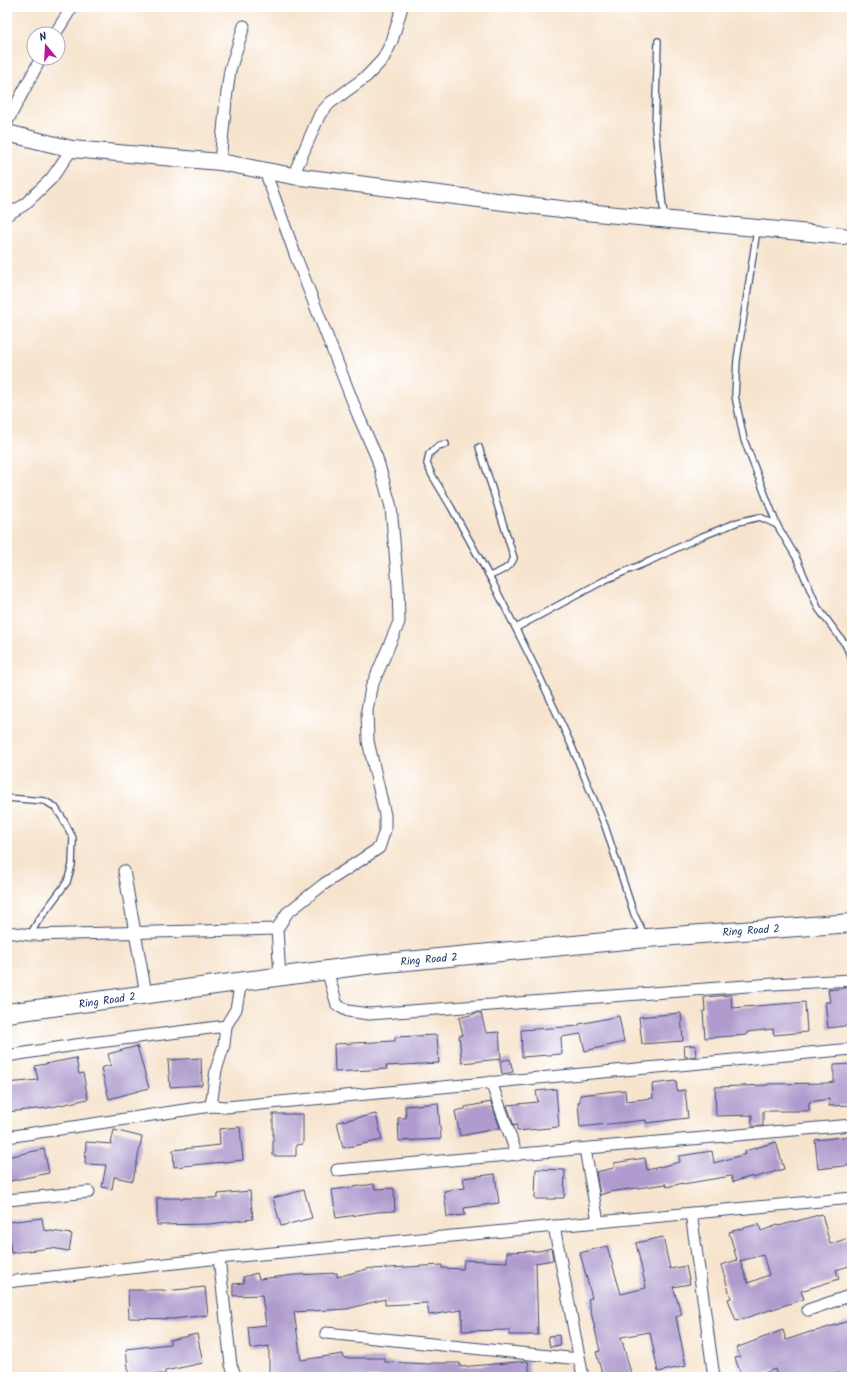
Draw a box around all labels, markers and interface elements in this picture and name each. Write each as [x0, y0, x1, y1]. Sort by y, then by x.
north arrow [26, 26, 66, 66]
text: N [37, 28, 49, 47]
street label: Ring Road 2 [722, 920, 780, 942]
street label: Ring Road 2 [400, 949, 458, 971]
street label: Ring Road 2 [77, 988, 137, 1014]

